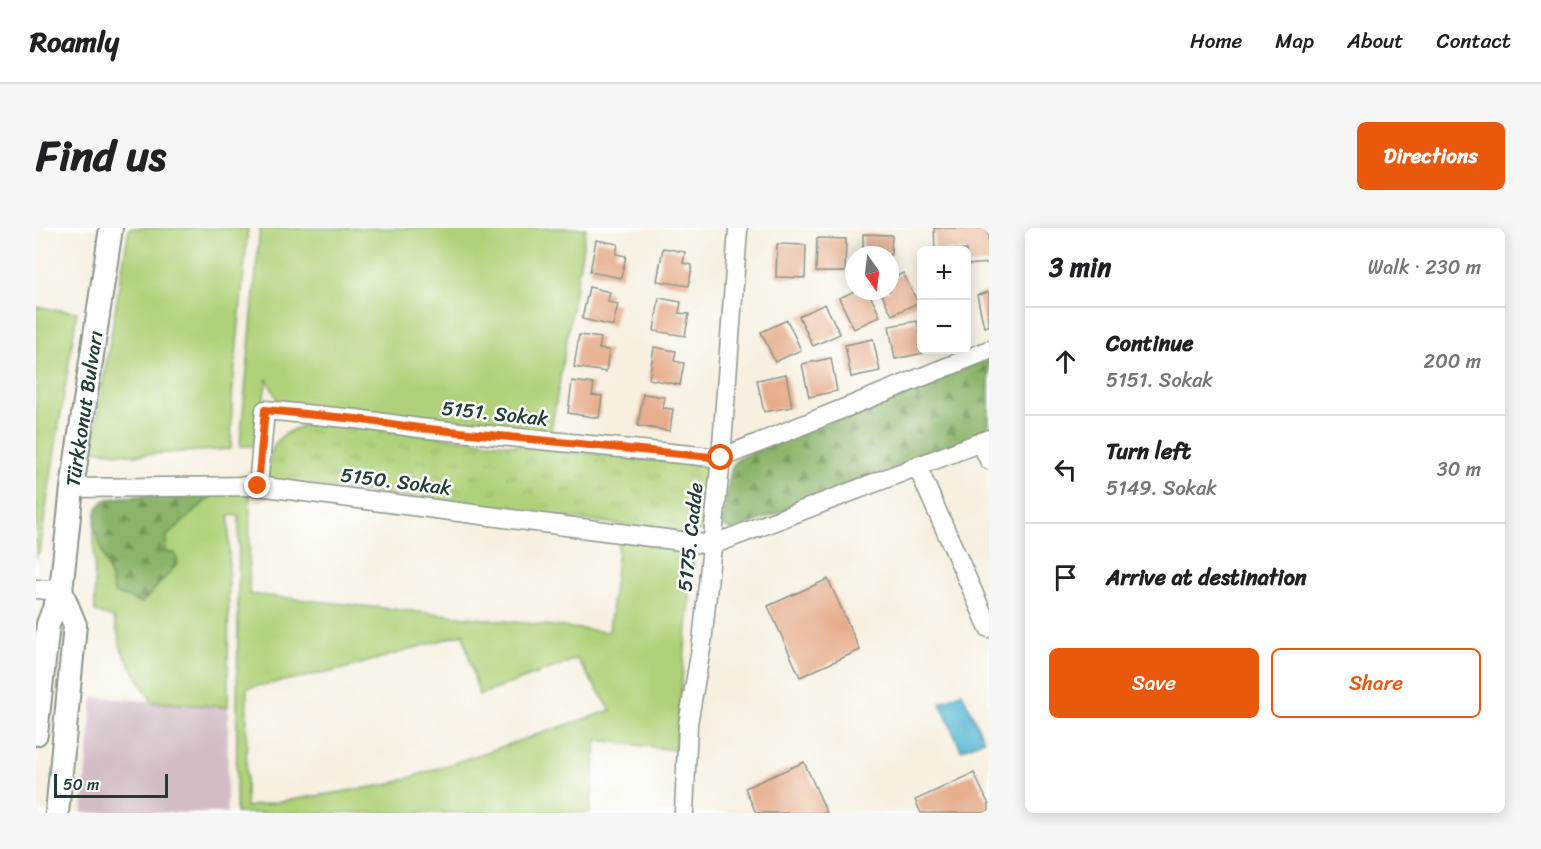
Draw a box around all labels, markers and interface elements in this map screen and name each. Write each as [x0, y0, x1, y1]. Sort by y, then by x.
text: Roamly [30, 17, 119, 66]
text: Home [1190, 22, 1242, 60]
text: Map [1275, 22, 1314, 60]
text: About [1347, 22, 1404, 60]
text: Contact [1437, 22, 1511, 60]
text: Find us [36, 119, 166, 193]
button: Directions [1357, 122, 1505, 190]
text: 3 min [1049, 244, 1111, 290]
north arrow [845, 246, 899, 300]
map controls [917, 246, 971, 354]
button: + [917, 246, 971, 300]
text: Walk · 230 m [1368, 250, 1481, 285]
button: − [917, 300, 971, 354]
text: Continue [1106, 324, 1194, 363]
street label: Türkkonut Bulvarı [55, 328, 113, 489]
text: 200 m [1424, 344, 1481, 379]
icon: ahead [1049, 345, 1082, 378]
text: 5151. Sokak [1106, 363, 1213, 398]
street label: 5151. Sokak [440, 391, 550, 437]
text: Turn left [1106, 432, 1191, 471]
route start [707, 444, 733, 470]
text: 30 m [1437, 452, 1481, 487]
icon: left [1049, 453, 1082, 486]
street label: 5150. Sokak [339, 457, 453, 506]
text: 5149. Sokak [1106, 471, 1217, 506]
route end [244, 472, 270, 498]
street label: 5175. Cadde [667, 481, 714, 593]
text: Arrive at destination [1106, 558, 1307, 597]
icon: arrive [1049, 561, 1082, 594]
button: Save [1049, 648, 1259, 718]
button: Share [1271, 648, 1481, 718]
text: 50 m [63, 770, 99, 799]
scale bar [54, 771, 168, 798]

